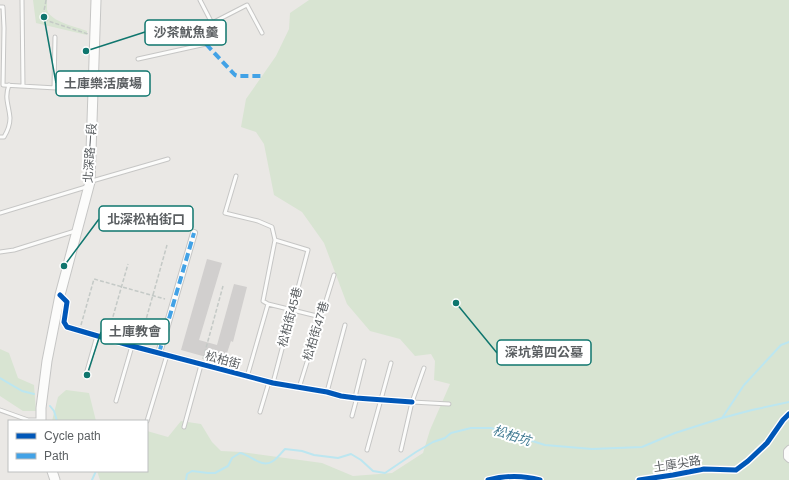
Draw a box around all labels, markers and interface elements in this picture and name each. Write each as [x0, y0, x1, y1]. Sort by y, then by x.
callout: 沙茶魷魚羹 [145, 20, 226, 45]
text: 沙茶魷魚羹 [153, 25, 219, 40]
callout: 土庫樂活廣場 [56, 71, 150, 96]
text: 土庫樂活廣場 [64, 76, 142, 91]
street label: 北深路一段 [81, 123, 99, 183]
callout: 北深松柏街口 [99, 206, 193, 231]
text: 北深松柏街口 [107, 212, 185, 227]
street label: 松柏街45巷 [275, 286, 305, 348]
street label: 松柏街47巷 [300, 300, 332, 362]
callout: 土庫教會 [101, 319, 169, 344]
text: 土庫教會 [109, 324, 162, 339]
callout: 深坑第四公墓 [497, 340, 591, 365]
text: 深坑第四公墓 [505, 345, 583, 360]
street label: 松柏街 [204, 349, 242, 371]
legend [8, 420, 148, 472]
water label: 松柏坑 [491, 423, 535, 449]
text: Cycle path [44, 429, 101, 443]
text: Path [44, 449, 69, 463]
street label: 土庫尖路 [652, 453, 702, 475]

